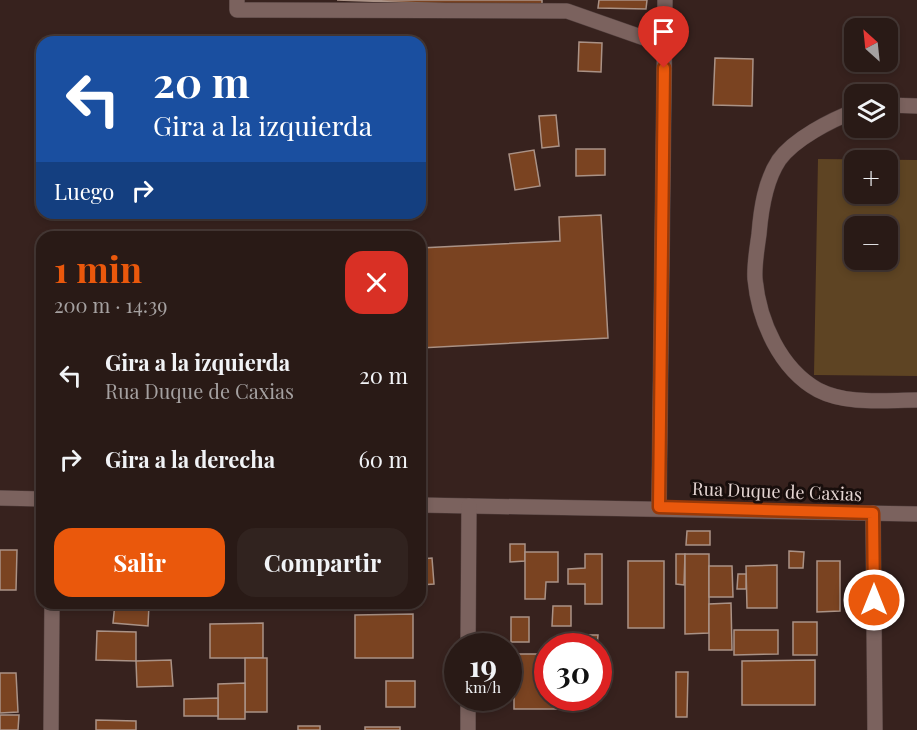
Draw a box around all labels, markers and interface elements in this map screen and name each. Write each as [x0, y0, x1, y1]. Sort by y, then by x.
pin [638, 6, 689, 68]
icon: arrive [647, 15, 680, 48]
north arrow [844, 18, 898, 72]
map controls [844, 18, 898, 270]
text: 20 m [153, 53, 250, 109]
icon: left [54, 60, 132, 138]
button: layers [844, 84, 898, 138]
text: Gira a la izquierda [153, 107, 372, 143]
button: + [844, 150, 898, 204]
icon: right [126, 174, 159, 207]
text: Luego [54, 176, 114, 206]
button: − [844, 216, 898, 270]
text: 1 min [54, 244, 142, 292]
button: close [345, 251, 408, 314]
text: 200 m · 14:39 [54, 291, 167, 318]
text: Gira a la izquierda [105, 347, 290, 377]
icon: left [54, 359, 87, 392]
text: 20 m [359, 360, 408, 390]
text: Rua Duque de Caxias [105, 377, 294, 404]
icon: right [54, 443, 87, 476]
text: Gira a la derecha [105, 444, 275, 474]
text: 60 m [358, 444, 408, 474]
street label: Rua Duque de Caxias [692, 476, 862, 506]
button: Salir [54, 528, 225, 597]
button: Compartir [237, 528, 408, 597]
position arrow [842, 568, 906, 632]
speed limit sign: 30 [534, 633, 612, 711]
text: 19 [469, 645, 497, 685]
text: km/h [465, 677, 501, 697]

